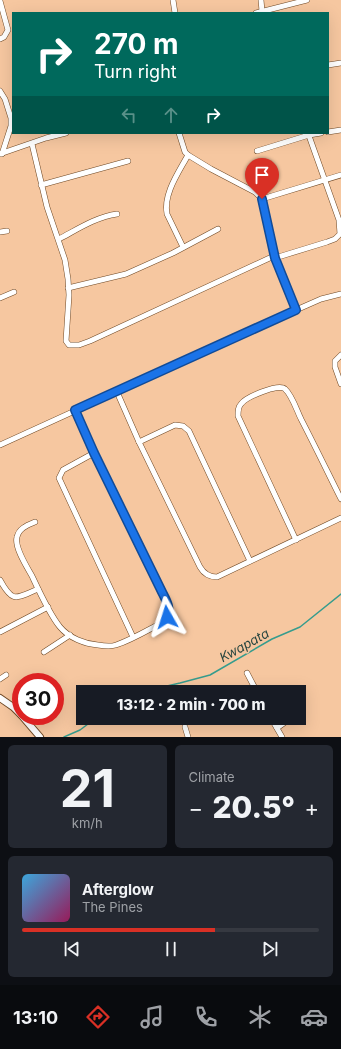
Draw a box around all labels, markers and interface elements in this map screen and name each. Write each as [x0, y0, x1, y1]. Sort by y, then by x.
text: 270 m [94, 27, 179, 61]
icon: right [28, 28, 80, 80]
text: Turn right [94, 61, 177, 82]
icon: left [118, 104, 140, 126]
icon: ahead [160, 104, 182, 126]
icon: right [202, 104, 224, 126]
pin [245, 158, 279, 199]
icon: arrive [251, 164, 273, 186]
position arrow [146, 596, 188, 638]
water label: Kwapata [216, 625, 272, 665]
speed limit sign: 30 [12, 673, 64, 725]
text: 13:12 · 2 min · 700 m [117, 695, 265, 714]
text: 21 [60, 757, 115, 820]
text: Climate [189, 769, 235, 785]
text: 20.5° [212, 789, 295, 825]
text: − [189, 795, 203, 821]
text: + [304, 795, 319, 821]
text: km/h [72, 815, 103, 831]
text: Afterglow [82, 880, 154, 899]
text: The Pines [82, 899, 143, 915]
icon: previous [61, 938, 83, 960]
icon: pause [160, 938, 182, 960]
icon: next [259, 938, 281, 960]
icon: directions [84, 1003, 112, 1031]
icon: music [138, 1003, 166, 1031]
icon: phone [192, 1003, 220, 1031]
icon: climate [246, 1003, 274, 1031]
icon: car [300, 1003, 328, 1031]
text: 13:10 [13, 1007, 58, 1028]

